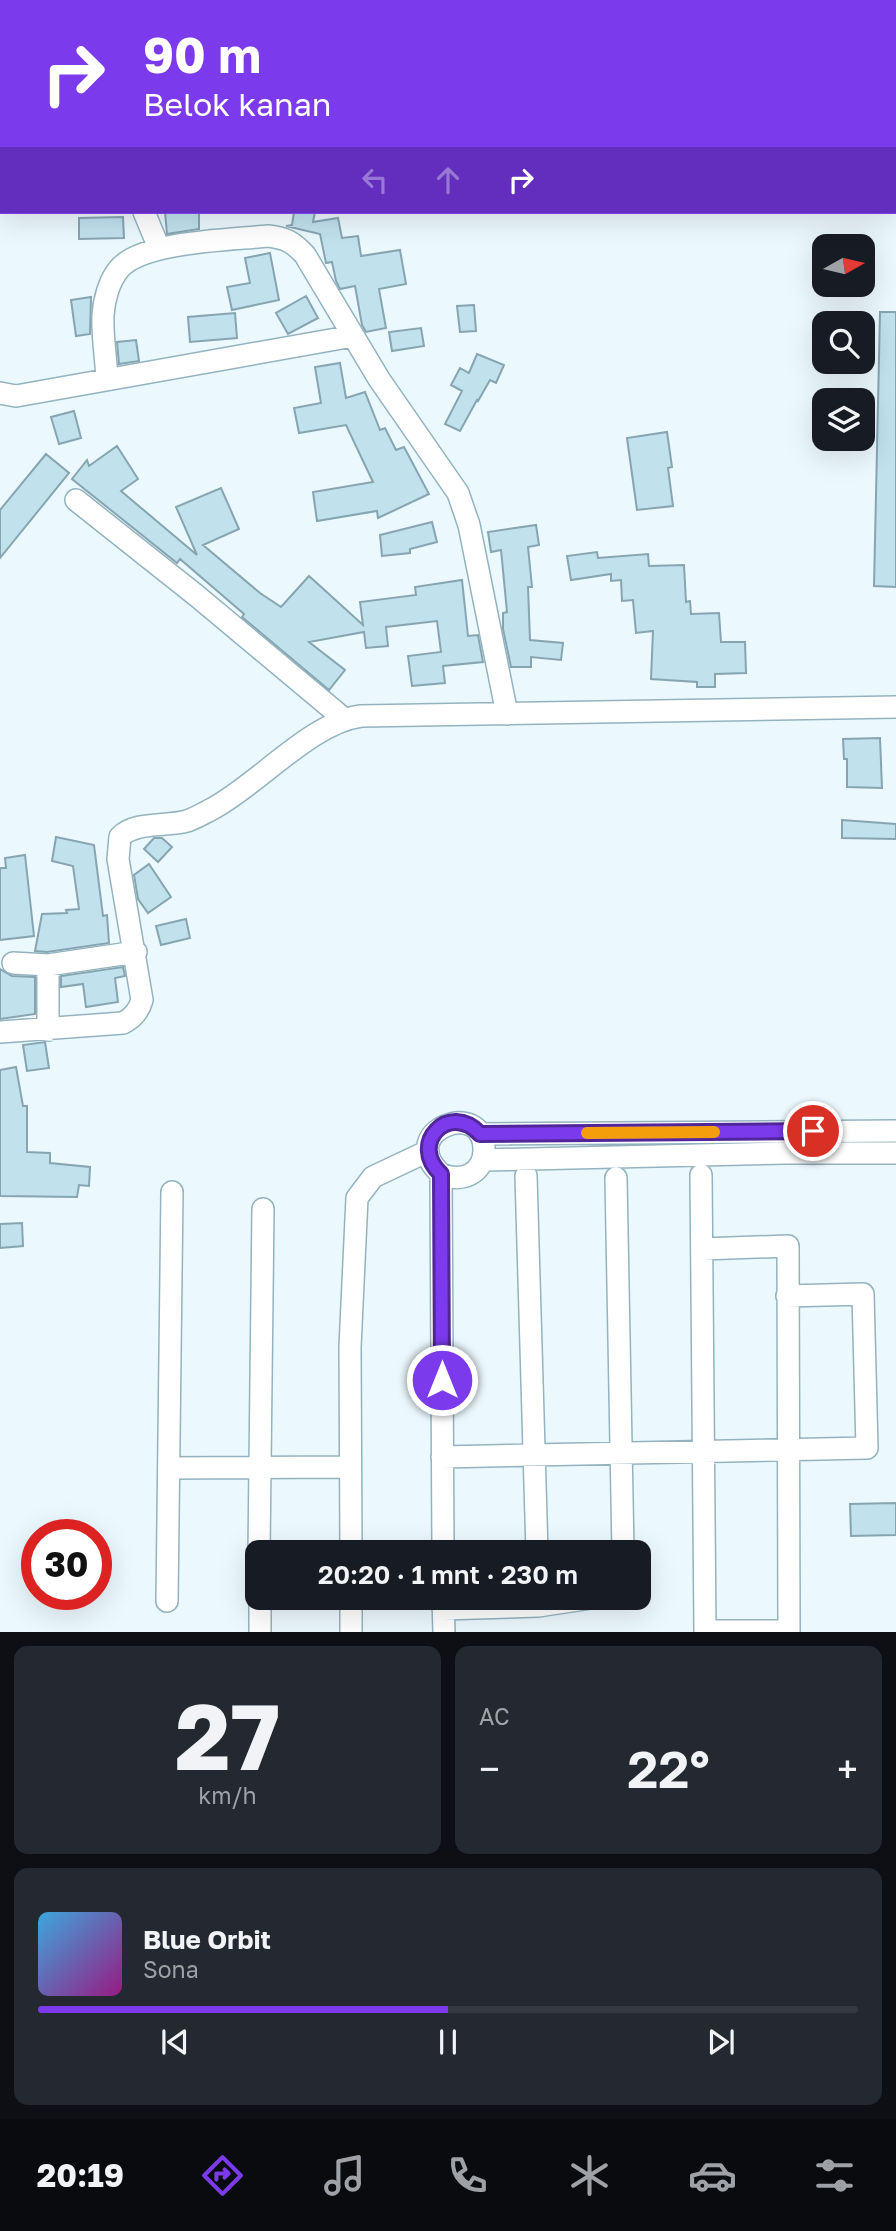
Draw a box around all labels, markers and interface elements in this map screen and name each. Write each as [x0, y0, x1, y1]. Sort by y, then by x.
text: 90 m [143, 25, 261, 84]
icon: right [28, 28, 119, 119]
text: Belok kanan [143, 85, 331, 123]
icon: left [356, 161, 394, 199]
icon: ahead [429, 161, 467, 199]
icon: right [502, 161, 540, 199]
north arrow [812, 234, 875, 298]
map controls [812, 234, 875, 451]
button: search [812, 311, 875, 374]
button: layers [812, 388, 875, 451]
pin [783, 1101, 843, 1161]
icon: arrive [794, 1112, 832, 1150]
position arrow [405, 1343, 479, 1417]
speed limit sign: 30 [21, 1519, 112, 1610]
text: 20:20 · 1 mnt · 230 m [318, 1559, 578, 1590]
text: 27 [175, 1681, 280, 1790]
text: AC [479, 1702, 510, 1730]
text: 22° [627, 1737, 710, 1799]
text: − [479, 1746, 500, 1791]
text: + [837, 1746, 858, 1791]
text: km/h [198, 1781, 257, 1809]
text: Blue Orbit [143, 1924, 271, 1955]
text: Sona [143, 1955, 199, 1983]
icon: previous [156, 2023, 194, 2061]
icon: pause [429, 2023, 467, 2061]
icon: next [702, 2023, 740, 2061]
icon: directions [198, 2151, 247, 2200]
icon: music [320, 2151, 369, 2200]
icon: phone [443, 2151, 492, 2200]
icon: climate [565, 2151, 614, 2200]
icon: car [688, 2151, 737, 2200]
icon: filters [810, 2151, 859, 2200]
text: 20:19 [37, 2156, 124, 2194]

